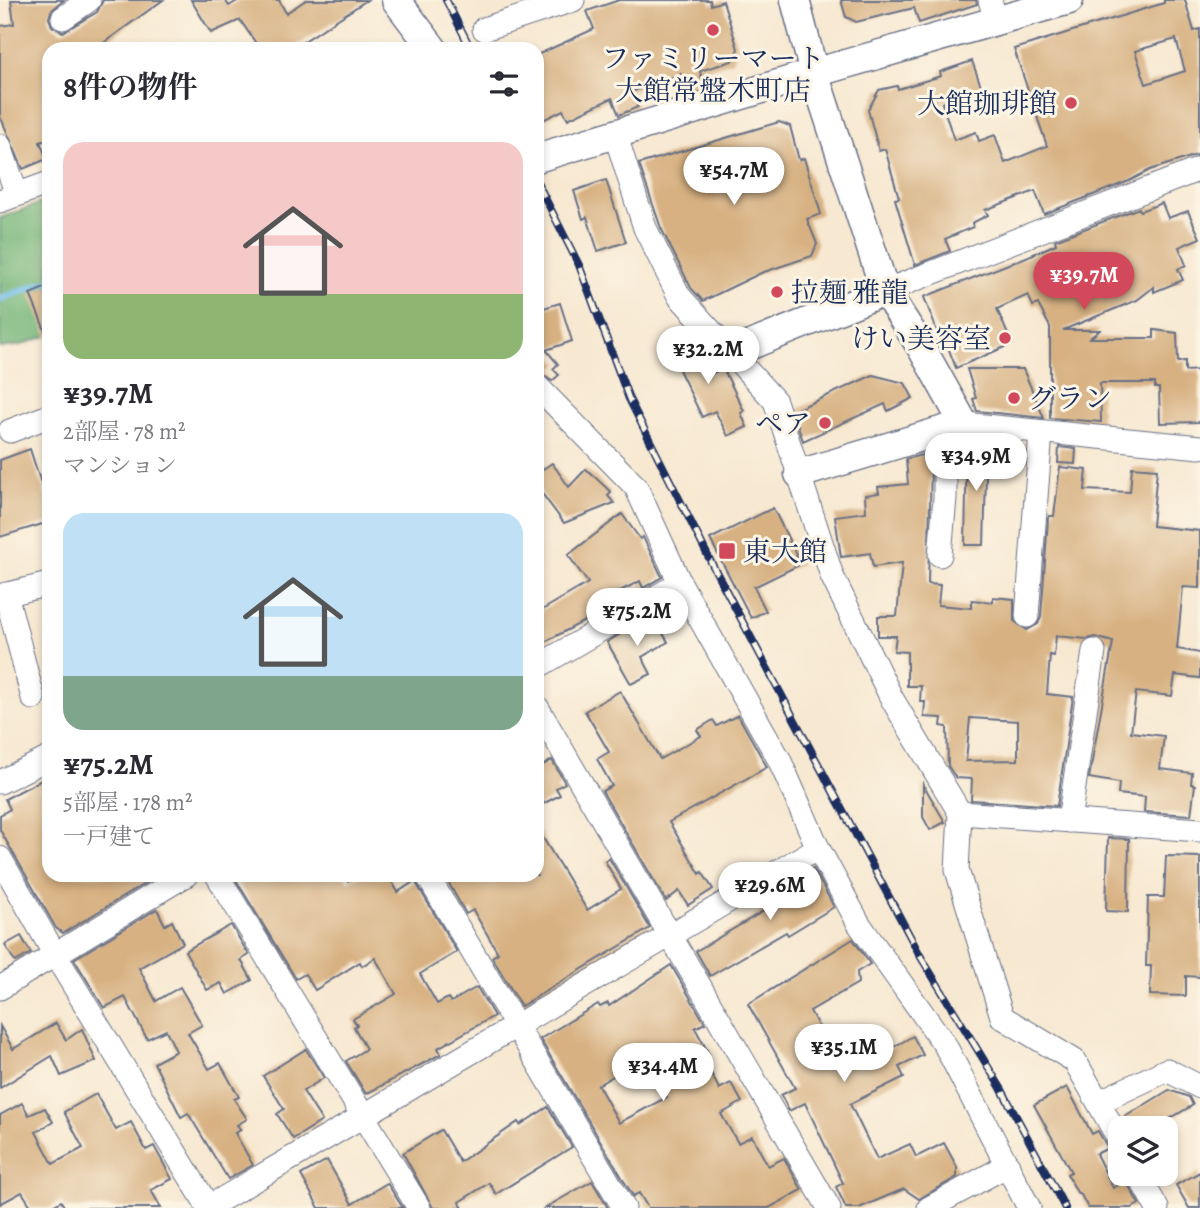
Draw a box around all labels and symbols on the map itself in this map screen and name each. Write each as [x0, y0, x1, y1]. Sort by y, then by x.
marker: ファミリーマート 大館常盤木町店 [705, 22, 721, 38]
place label: ファミリーマート 大館常盤木町店 [601, 40, 825, 110]
place label: 大館珈琲館 [917, 85, 1057, 123]
marker: 大館珈琲館 [1063, 95, 1079, 111]
pin: ¥54.7M [677, 148, 791, 207]
pin: ¥39.7M [1027, 252, 1141, 312]
place label: 拉麺 雅龍 [791, 274, 909, 312]
marker: 拉麺 雅龍 [769, 284, 785, 300]
place label: けい美容室 [851, 320, 991, 358]
pin: ¥32.2M [651, 326, 765, 386]
marker: けい美容室 [997, 330, 1013, 346]
place label: グラン [1028, 380, 1112, 418]
marker: グラン [1006, 390, 1022, 406]
place label: ペア [755, 405, 811, 443]
marker: ペア [817, 415, 833, 431]
pin: ¥34.9M [919, 434, 1033, 493]
place label: 東大館 [743, 533, 827, 571]
marker: 東大館 [717, 541, 737, 561]
pin: ¥75.2M [580, 588, 694, 648]
pin: ¥29.6M [713, 862, 827, 922]
pin: ¥35.1M [787, 1024, 901, 1084]
pin: ¥34.4M [606, 1044, 720, 1103]

